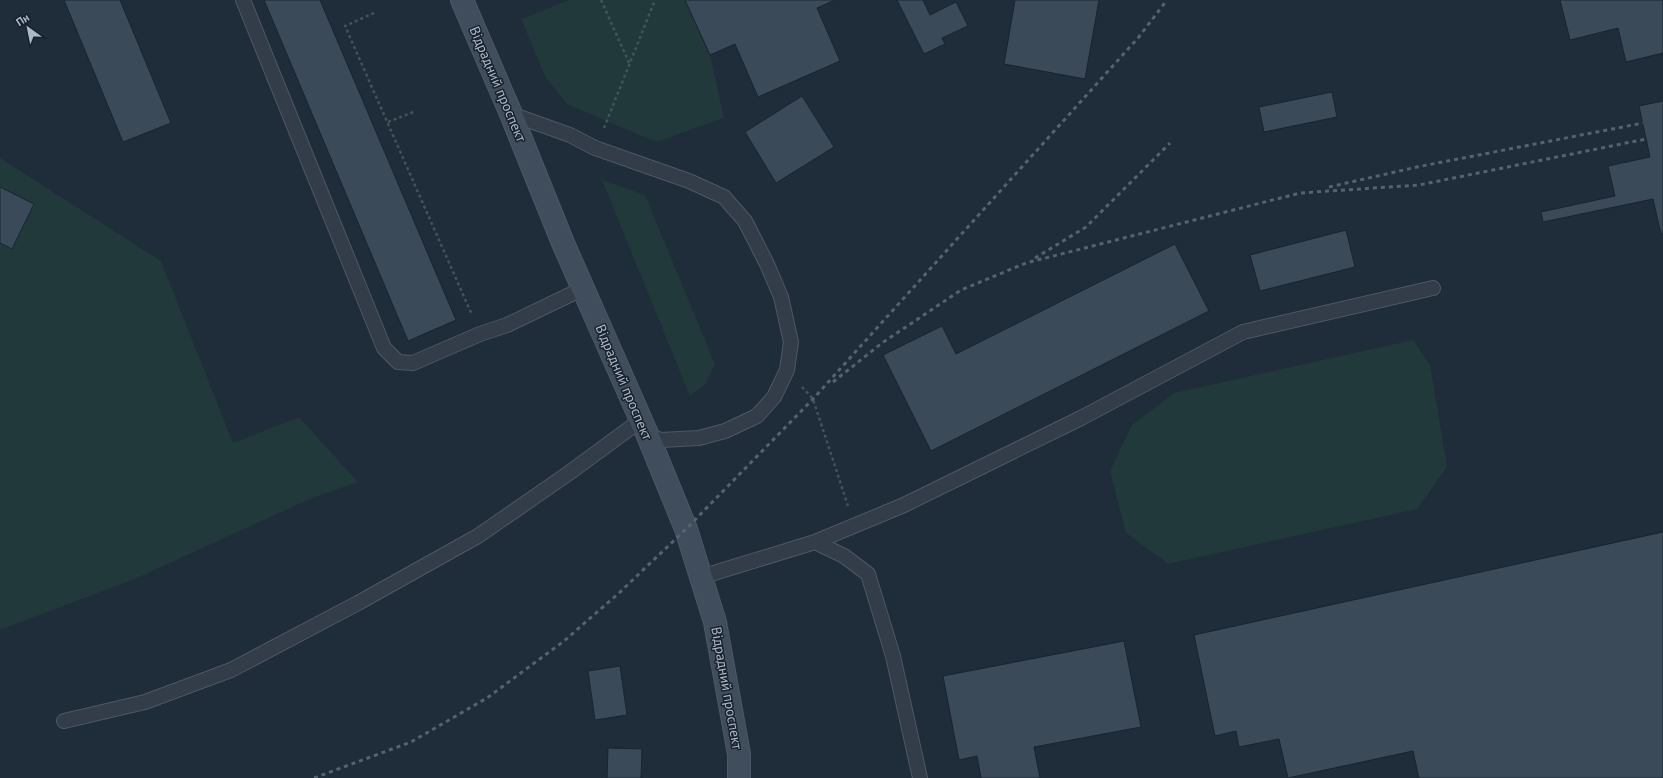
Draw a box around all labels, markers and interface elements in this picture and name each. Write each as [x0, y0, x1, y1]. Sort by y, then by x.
north arrow [8, 8, 48, 48]
text: Пн [13, 10, 32, 29]
street label: Відрадний проспект [466, 23, 531, 145]
street label: Відрадний проспект [592, 321, 657, 443]
street label: Відрадний проспект [707, 625, 747, 751]

